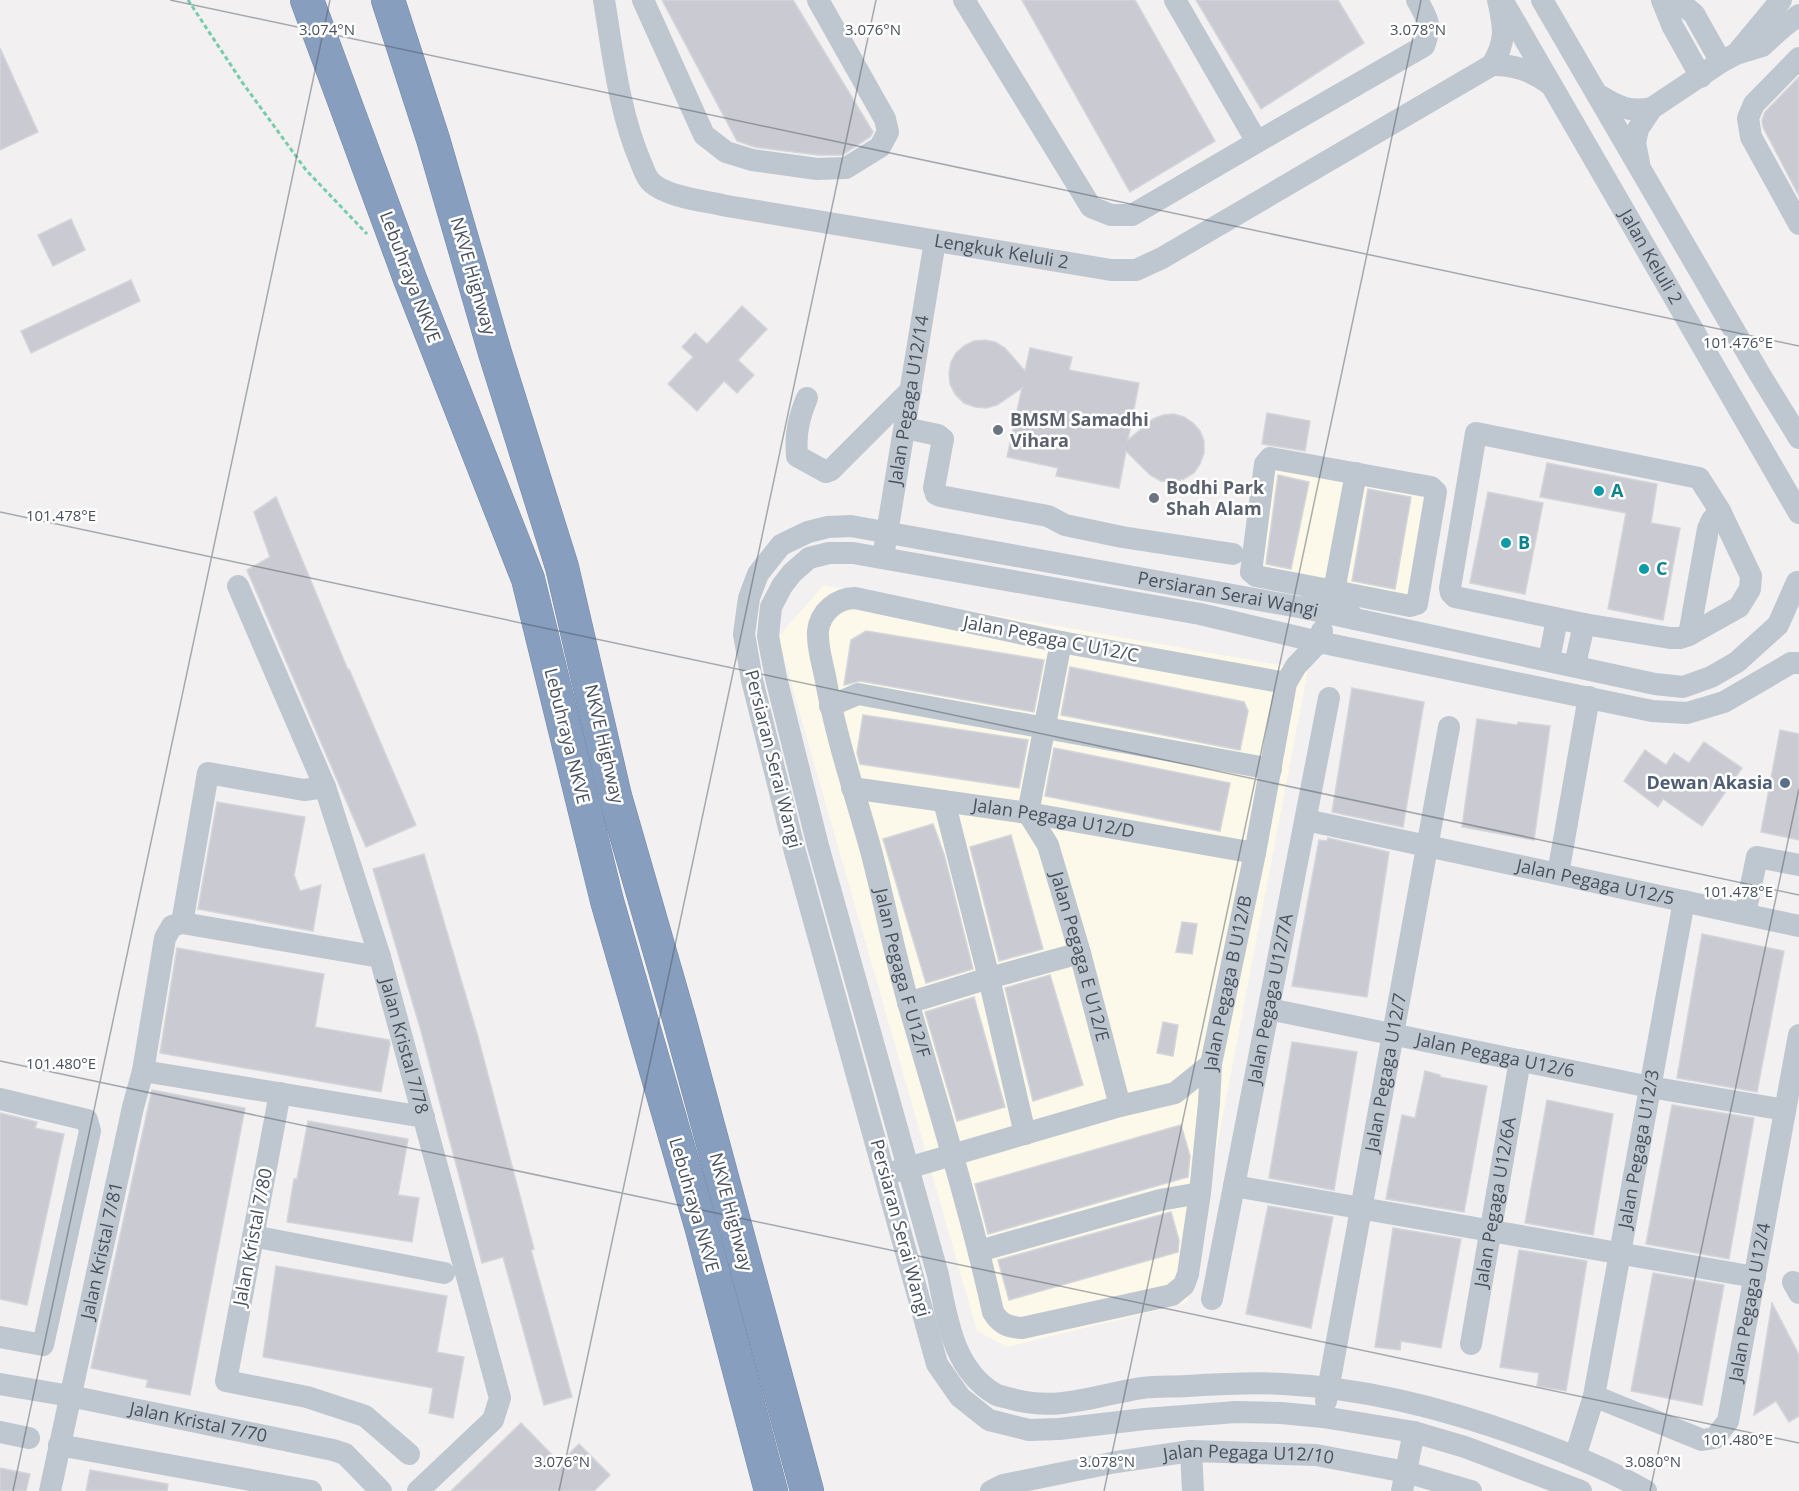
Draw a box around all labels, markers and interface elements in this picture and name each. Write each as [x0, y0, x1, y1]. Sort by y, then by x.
text: 3.074°N [299, 19, 355, 39]
text: 3.076°N [845, 19, 901, 39]
text: 3.078°N [1390, 19, 1446, 39]
street label: Jalan Keluli 2 [1614, 203, 1689, 308]
street label: Lebuhraya NKVE [375, 207, 447, 346]
street label: NKVE Highway [446, 214, 503, 338]
street label: Lengkuk Keluli 2 [933, 228, 1071, 274]
street label: Jalan Pegaga U12/14 [882, 313, 934, 488]
text: 101.476°E [1703, 332, 1773, 352]
place label: BMSM Samadhi Vihara [1010, 407, 1149, 452]
marker: BMSM Samadhi Vihara [991, 423, 1005, 437]
place label: Bodhi Park Shah Alam [1166, 475, 1265, 520]
place label: A [1611, 478, 1624, 502]
marker: A [1592, 484, 1606, 498]
marker: Bodhi Park Shah Alam [1147, 491, 1161, 505]
text: 101.478°E [26, 505, 96, 525]
place label: B [1518, 530, 1530, 554]
marker: B [1499, 536, 1513, 550]
place label: C [1656, 556, 1667, 580]
marker: C [1637, 562, 1651, 576]
street label: Persiaran Serai Wangi [1136, 565, 1321, 622]
street label: Jalan Pegaga C U12/C [960, 609, 1141, 667]
street label: Lebuhraya NKVE [540, 665, 596, 806]
street label: Persiaran Serai Wangi [740, 667, 808, 850]
street label: NKVE Highway [580, 682, 631, 807]
place label: Dewan Akasia [1646, 770, 1773, 794]
marker: Dewan Akasia [1778, 776, 1792, 790]
street label: Jalan Pegaga U12/D [969, 792, 1137, 843]
street label: Jalan Pegaga U12/5 [1512, 852, 1677, 910]
street label: Jalan Pegaga E U12/E [1045, 867, 1116, 1044]
text: 101.478°E [1703, 881, 1773, 901]
street label: Jalan Pegaga F U12/F [869, 884, 937, 1060]
street label: Jalan Pegaga B U12/B [1198, 893, 1257, 1073]
street label: Jalan Pegaga U12/7A [1241, 911, 1298, 1087]
street label: Jalan Kristal 7/78 [375, 973, 435, 1116]
street label: Jalan Pegaga U12/7 [1358, 991, 1411, 1156]
street label: Jalan Pegaga U12/6 [1412, 1026, 1577, 1082]
text: 101.480°E [26, 1053, 96, 1073]
street label: Jalan Pegaga U12/3 [1611, 1067, 1664, 1232]
street label: Jalan Pegaga U12/6A [1468, 1114, 1521, 1291]
street label: Lebuhraya NKVE [664, 1135, 726, 1275]
street label: Persiaran Serai Wangi [866, 1136, 936, 1319]
street label: NKVE Highway [705, 1150, 760, 1275]
street label: Jalan Kristal 7/80 [227, 1166, 277, 1310]
street label: Jalan Kristal 7/81 [74, 1179, 127, 1323]
street label: Jalan Pegaga U12/4 [1722, 1221, 1775, 1385]
street label: Jalan Kristal 7/70 [126, 1395, 269, 1447]
text: 101.480°E [1703, 1429, 1773, 1449]
street label: Jalan Pegaga U12/10 [1159, 1438, 1336, 1469]
text: 3.076°N [534, 1451, 590, 1471]
text: 3.078°N [1079, 1451, 1135, 1471]
text: 3.080°N [1625, 1451, 1681, 1471]

